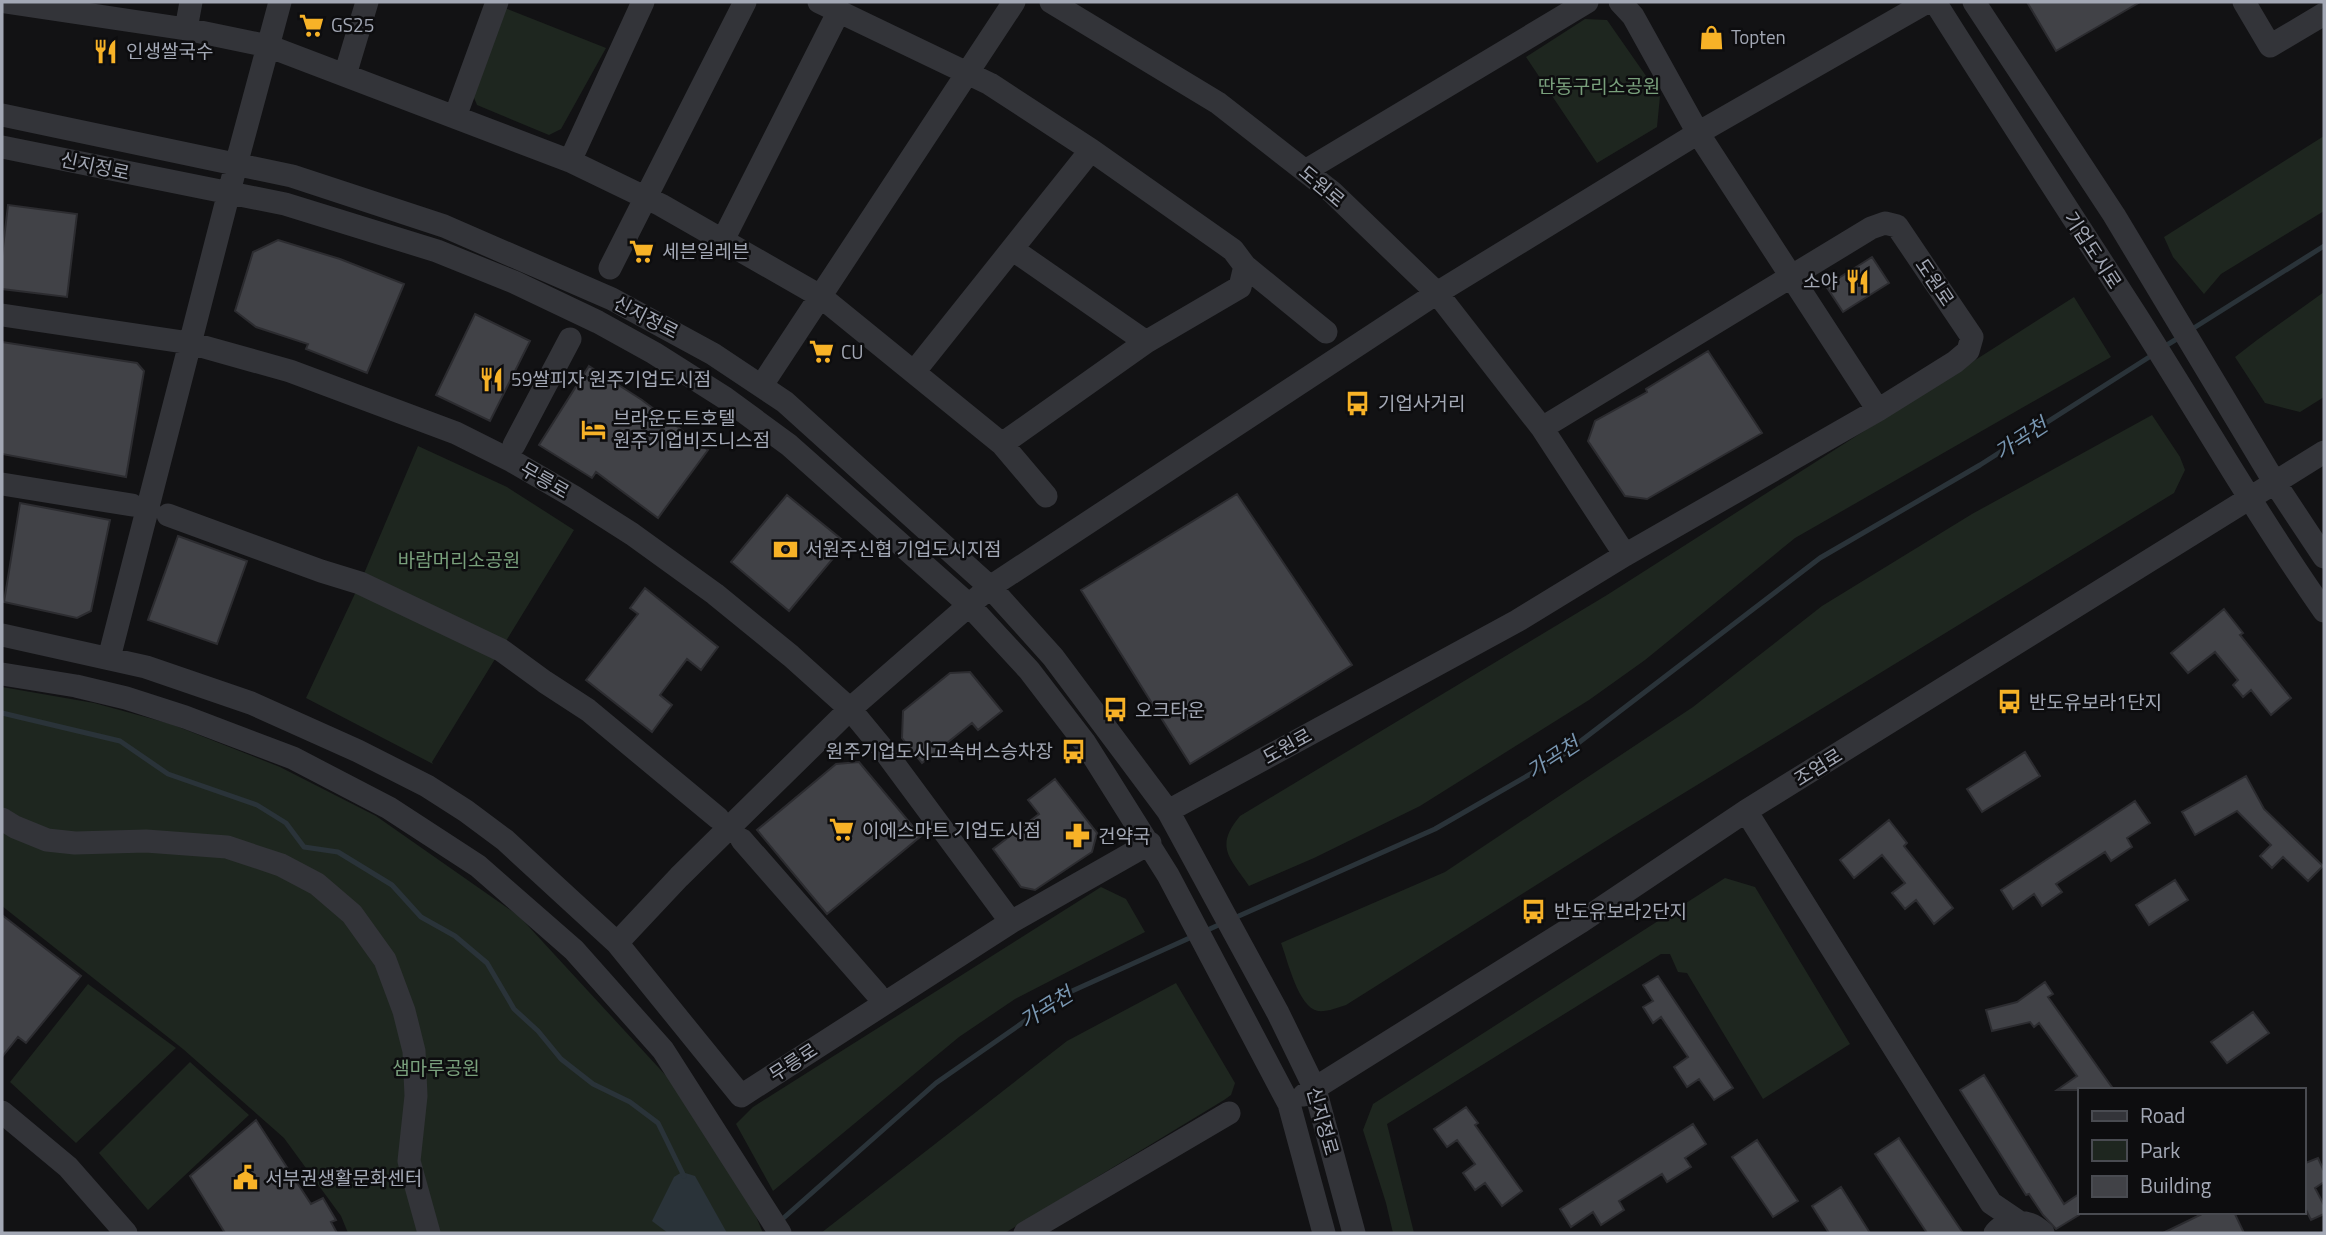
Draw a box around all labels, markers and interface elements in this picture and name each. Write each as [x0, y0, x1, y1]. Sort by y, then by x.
place label: GS25 [331, 10, 374, 39]
supermarket icon: GS25 [297, 11, 325, 39]
place label: Topten [1731, 22, 1786, 51]
shop icon: Topten [1697, 23, 1725, 51]
place label: 인생쌀국수 [126, 36, 213, 65]
restaurant icon: 인생쌀국수 [92, 37, 120, 65]
park label: 딴동구리소공원 [1538, 71, 1660, 100]
street label: 신지정로 [58, 144, 132, 187]
street label: 도원로 [1293, 158, 1352, 214]
street label: 기업도시로 [2057, 205, 2129, 294]
place label: 세븐일레븐 [662, 236, 749, 265]
supermarket icon: 세븐일레븐 [628, 237, 656, 265]
street label: 도원로 [1909, 252, 1962, 312]
place label: 소야 [1803, 266, 1838, 295]
restaurant icon: 소야 [1844, 267, 1872, 295]
street label: 신지정로 [608, 288, 684, 345]
place label: CU [841, 337, 864, 366]
supermarket icon: CU [807, 338, 835, 366]
place label: 59쌀피자 원주기업도시점 [511, 364, 711, 393]
restaurant icon: 59쌀피자 원주기업도시점 [477, 365, 505, 393]
place label: 기업사거리 [1378, 388, 1465, 417]
bus stop icon: 기업사거리 [1344, 389, 1372, 417]
place label: 브라운도트호텔 원주기업비즈니스점 [613, 403, 770, 454]
water label: 가곡천 [1987, 408, 2056, 467]
hotel icon: 브라운도트호텔 원주기업비즈니스점 [579, 415, 607, 443]
street label: 무릉로 [515, 454, 575, 505]
place label: 서원주신협 기업도시지점 [805, 534, 1001, 563]
bank icon: 서원주신협 기업도시지점 [771, 535, 799, 563]
park label: 바람머리소공원 [398, 545, 520, 574]
place label: 반도유보라1단지 [2029, 687, 2162, 716]
bus stop icon: 반도유보라1단지 [1995, 688, 2023, 716]
place label: 오크타운 [1135, 695, 1205, 724]
bus stop icon: 오크타운 [1101, 696, 1129, 724]
street label: 도원로 [1257, 720, 1317, 771]
water label: 가곡천 [1519, 727, 1588, 786]
place label: 원주기업도시고속버스승차장 [826, 736, 1053, 765]
bus stop icon: 원주기업도시고속버스승차장 [1059, 737, 1087, 765]
street label: 조엄로 [1788, 740, 1848, 793]
place label: 이에스마트 기업도시점 [862, 815, 1041, 844]
supermarket icon: 이에스마트 기업도시점 [828, 816, 856, 844]
place label: 건약국 [1098, 821, 1150, 850]
pharmacy icon: 건약국 [1064, 822, 1092, 850]
place label: 반도유보라2단지 [1554, 896, 1687, 925]
bus stop icon: 반도유보라2단지 [1520, 897, 1548, 925]
water label: 가곡천 [1012, 977, 1081, 1036]
street label: 무릉로 [763, 1035, 823, 1088]
park label: 샘마루공원 [392, 1053, 480, 1082]
street label: 신지정로 [1300, 1083, 1347, 1158]
legend [2078, 1088, 2305, 1214]
text: Road [2140, 1099, 2185, 1131]
text: Park [2140, 1134, 2180, 1166]
place label: 서부권생활문화센터 [265, 1163, 422, 1192]
public building icon: 서부권생활문화센터 [231, 1164, 259, 1192]
text: Building [2140, 1169, 2212, 1201]

